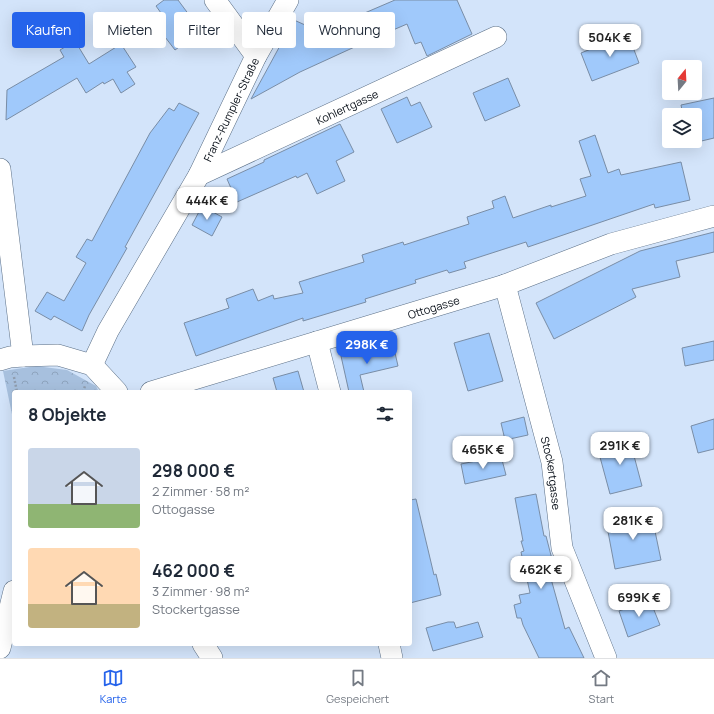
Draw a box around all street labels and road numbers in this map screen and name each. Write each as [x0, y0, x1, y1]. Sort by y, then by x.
street label: Franz-Rumpler-Straße [199, 54, 262, 164]
street label: Kohlertgasse [313, 85, 381, 127]
street label: Ottogasse [406, 292, 462, 322]
street label: Stockertgasse [538, 435, 565, 511]

